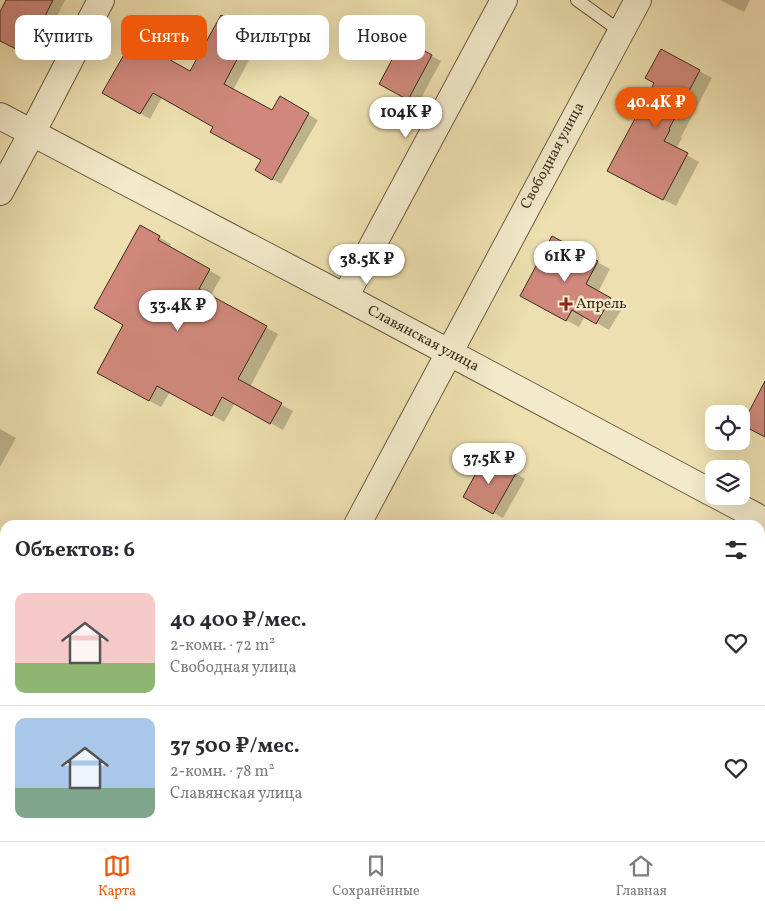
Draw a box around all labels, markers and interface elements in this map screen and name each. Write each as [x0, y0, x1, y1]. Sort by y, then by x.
chip: Купить [15, 15, 111, 60]
chip: Снять [121, 15, 207, 60]
chip: Фильтры [217, 15, 329, 60]
chip: Новое [339, 15, 425, 60]
pin: 40.4K ₽ [610, 86, 702, 129]
text: 40.4K ₽ [626, 92, 686, 114]
pin: 104K ₽ [365, 96, 447, 139]
street label: Свободная улица [516, 99, 590, 213]
text: 104K ₽ [380, 102, 432, 124]
pin: 61K ₽ [530, 240, 600, 283]
pin: 38.5K ₽ [321, 244, 413, 286]
text: 61K ₽ [545, 246, 585, 268]
text: 38.5K ₽ [340, 249, 394, 271]
pin: 33.4K ₽ [132, 290, 224, 332]
place label: Апрель [576, 294, 627, 315]
text: 33.4K ₽ [150, 295, 206, 317]
marker: Апрель [560, 298, 572, 310]
street label: Славянская улица [363, 301, 483, 377]
map controls [705, 405, 750, 505]
button: locate [705, 405, 750, 450]
pin: 37.5K ₽ [443, 442, 535, 485]
text: 37.5K ₽ [463, 448, 515, 470]
button: layers [705, 460, 750, 505]
text: Объектов: 6 [15, 536, 135, 565]
icon: filters [722, 536, 750, 564]
text: 40 400 ₽/мес. [170, 606, 307, 635]
icon: home [55, 613, 115, 673]
icon: heart [722, 629, 750, 657]
text: 2-комн. · 72 m² [170, 635, 275, 657]
text: Свободная улица [170, 657, 296, 679]
text: 37 500 ₽/мес. [170, 732, 300, 761]
icon: home [55, 738, 115, 798]
icon: heart [722, 754, 750, 782]
text: 2-комн. · 78 m² [170, 761, 275, 783]
text: Славянская улица [170, 783, 302, 805]
tab: Карта [98, 852, 136, 901]
tab: Сохранённые [332, 852, 420, 901]
tab: Главная [616, 852, 667, 901]

